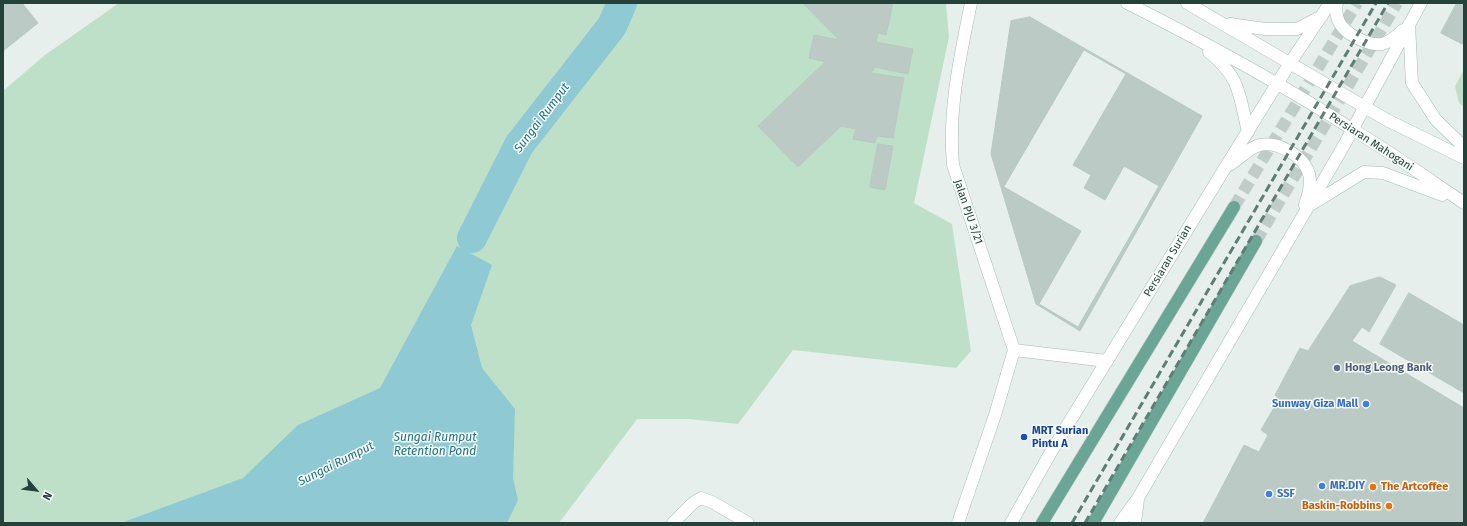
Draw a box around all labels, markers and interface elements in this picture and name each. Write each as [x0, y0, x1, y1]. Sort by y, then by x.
water label: Sungai Rumput [511, 81, 573, 155]
street label: Persiaran Mahogani [1326, 110, 1416, 174]
street label: Jalan PJU 3/21 [951, 178, 985, 246]
street label: Persiaran Surian [1141, 223, 1195, 299]
place label: Hong Leong Bank [1345, 361, 1432, 375]
marker: Hong Leong Bank [1332, 363, 1342, 373]
place label: Sunway Giza Mall [1272, 397, 1358, 411]
marker: Sunway Giza Mall [1361, 399, 1371, 409]
place label: MRT Surian Pintu A [1032, 424, 1088, 450]
water label: Sungai Rumput Retention Pond [394, 431, 476, 459]
marker: MRT Surian Pintu A [1019, 432, 1029, 442]
water label: Sungai Rumput [296, 439, 376, 489]
north arrow [16, 470, 56, 510]
place label: MR.DIY [1330, 479, 1365, 493]
place label: The Artcoffee [1381, 480, 1448, 494]
marker: MR.DIY [1317, 481, 1327, 491]
marker: The Artcoffee [1368, 482, 1378, 492]
place label: SSF [1277, 487, 1295, 501]
marker: SSF [1264, 489, 1274, 499]
text: N [40, 490, 54, 502]
place label: Baskin-Robbins [1302, 499, 1381, 513]
marker: Baskin-Robbins [1384, 501, 1394, 511]

